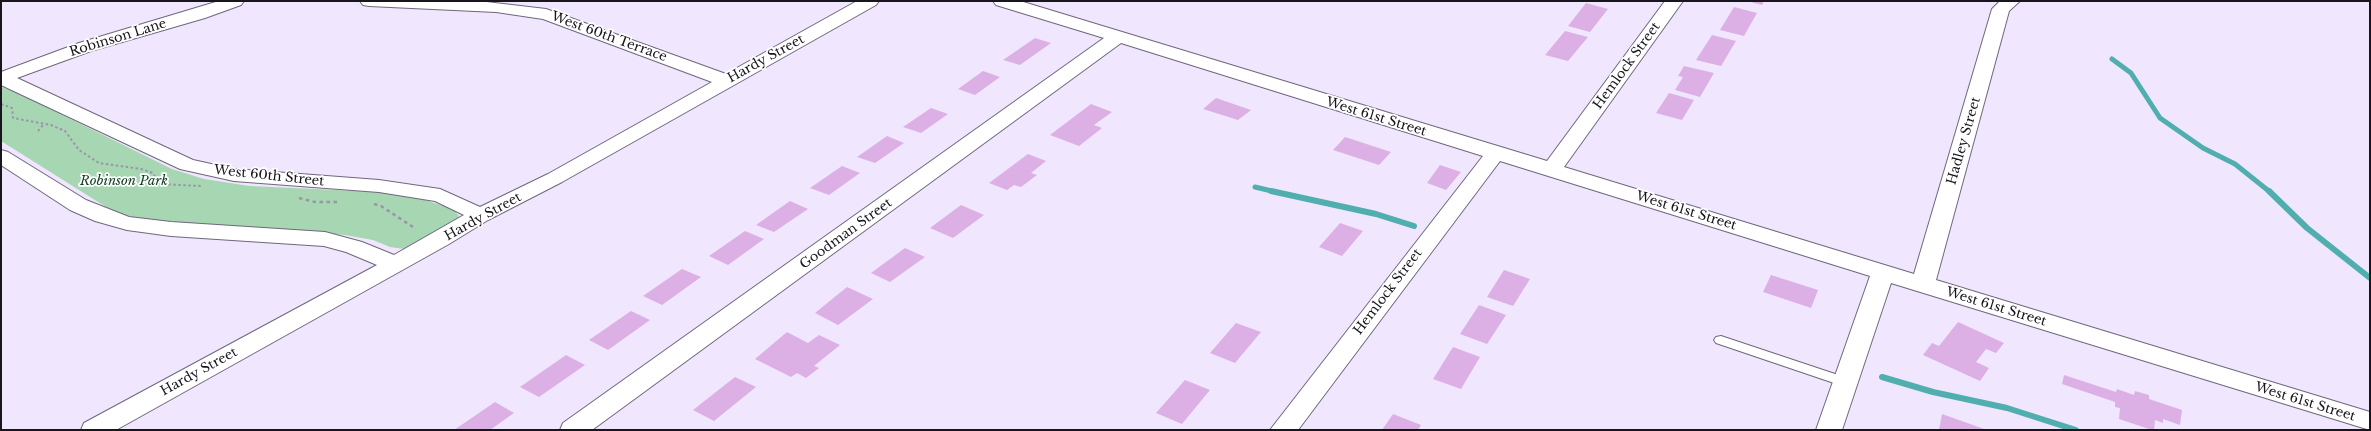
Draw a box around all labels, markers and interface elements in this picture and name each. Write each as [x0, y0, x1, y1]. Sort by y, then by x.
street label: West 60th Terrace [549, 9, 669, 65]
street label: Robinson Lane [68, 16, 168, 60]
street label: Hemlock Street [1590, 19, 1664, 113]
street label: Hardy Street [725, 32, 807, 86]
street label: West 61st Street [1324, 94, 1428, 140]
street label: Hadley Street [1944, 95, 1984, 187]
street label: West 60th Street [213, 162, 325, 190]
park label: Robinson Park [80, 173, 168, 189]
street label: West 61st Street [1634, 188, 1738, 234]
street label: Hardy Street [442, 190, 524, 244]
street label: Goodman Street [797, 195, 895, 273]
street label: Hemlock Street [1351, 246, 1425, 338]
street label: West 61st Street [1944, 284, 2048, 330]
street label: Hardy Street [158, 345, 240, 399]
street label: West 61st Street [2253, 379, 2357, 425]

